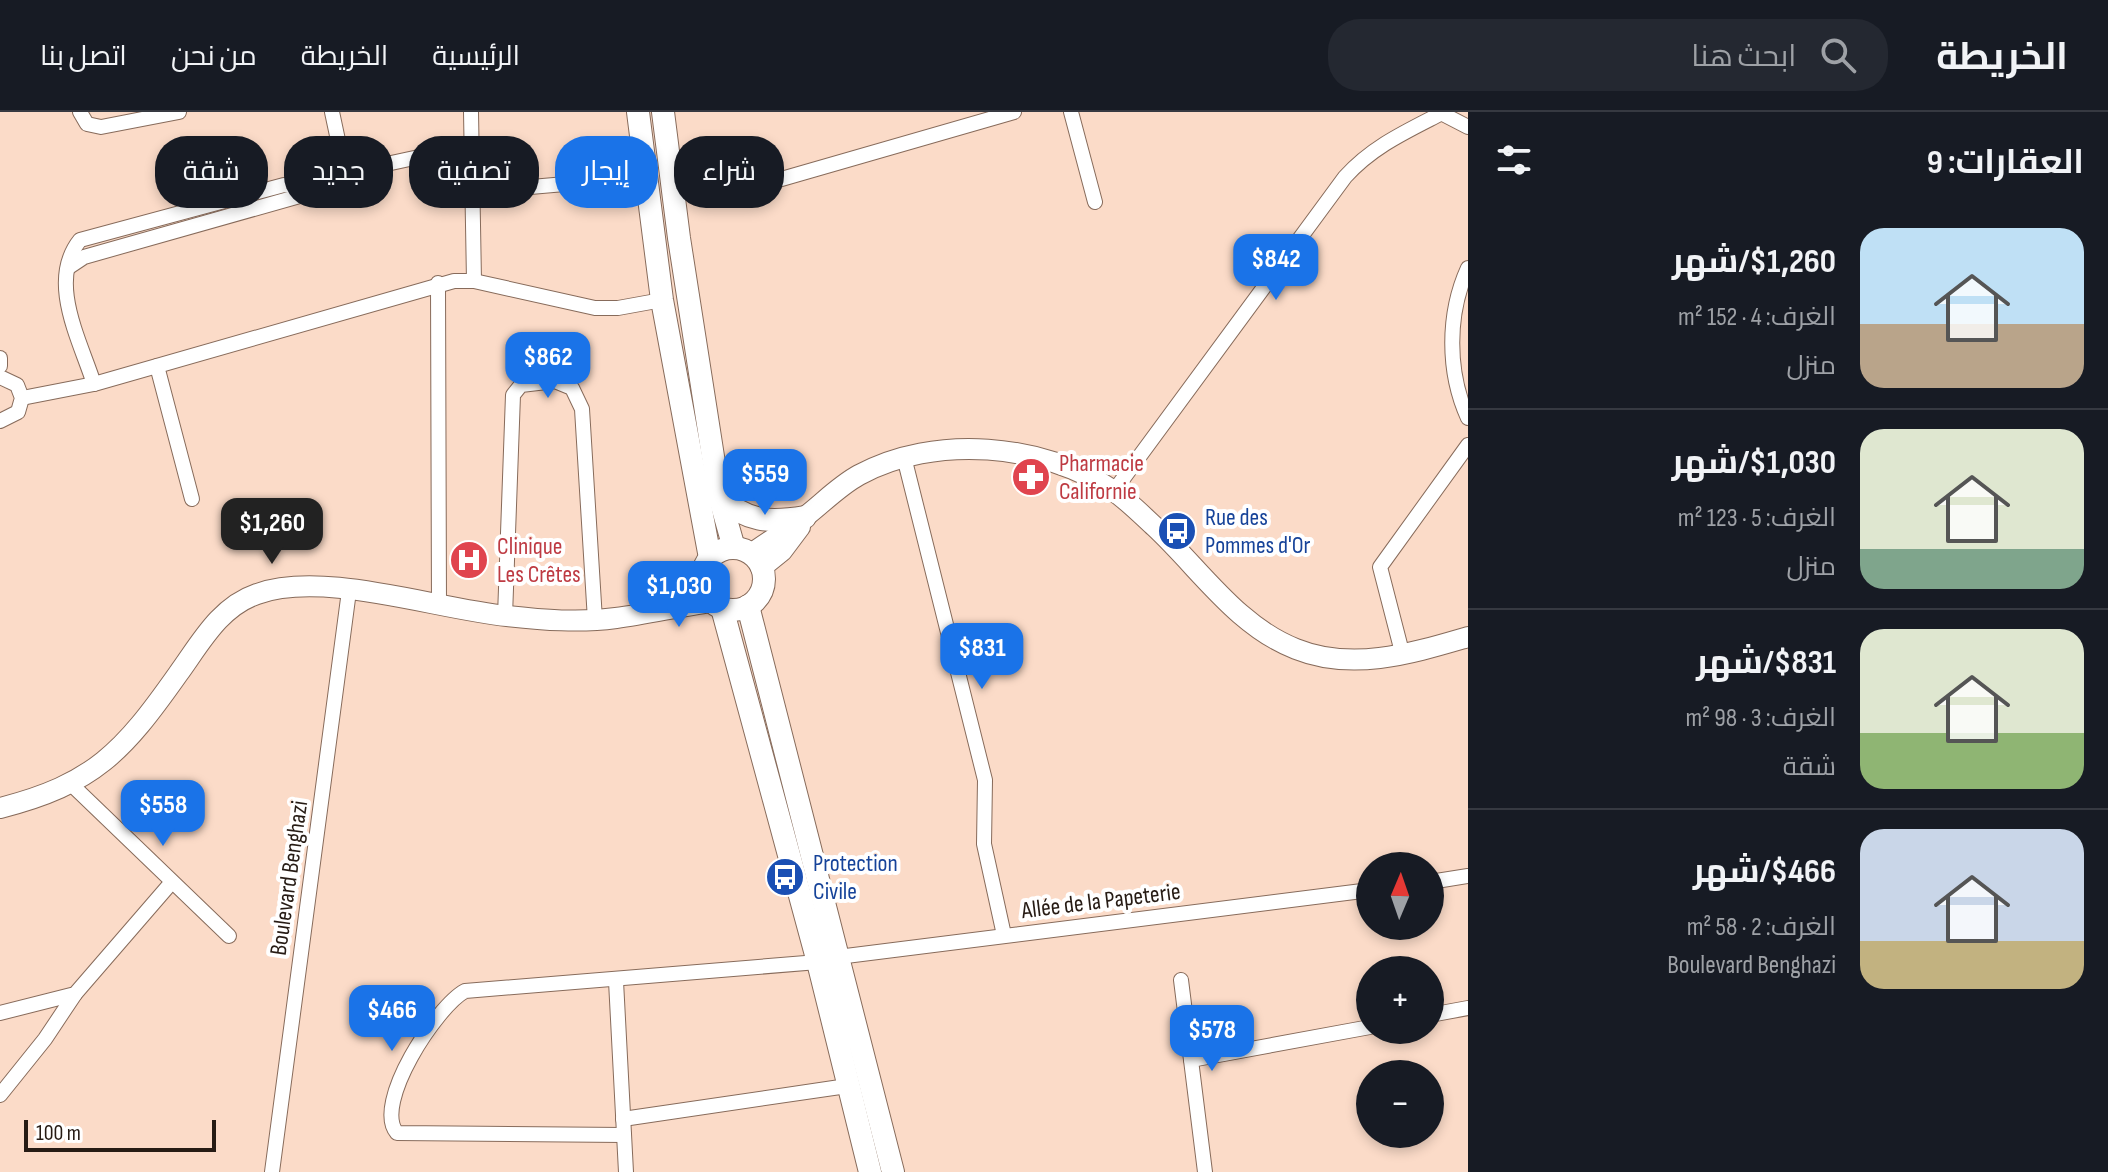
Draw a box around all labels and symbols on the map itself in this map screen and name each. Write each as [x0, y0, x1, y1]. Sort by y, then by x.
pin: $842 [1229, 234, 1323, 302]
pin: $862 [501, 332, 595, 400]
pin: $559 [718, 449, 812, 517]
place label: Pharmacie Californie [1059, 449, 1144, 506]
pharmacy icon: Pharmacie Californie [1010, 456, 1052, 498]
pin: $1,260 [207, 498, 337, 566]
place label: Rue des Pommes d'Or [1205, 503, 1311, 560]
bus stop icon: Rue des Pommes d'Or [1156, 510, 1198, 552]
place label: Clinique Les Crêtes [497, 532, 581, 589]
hospital icon: Clinique Les Crêtes [448, 539, 490, 581]
pin: $1,030 [614, 561, 744, 629]
pin: $831 [935, 623, 1029, 691]
pin: $558 [116, 780, 210, 848]
street label: Boulevard Benghazi [264, 799, 314, 957]
place label: Protection Civile [813, 849, 898, 906]
north arrow [1356, 852, 1444, 940]
bus stop icon: Protection Civile [764, 856, 806, 898]
street label: Allée de la Papeterie [1019, 877, 1182, 925]
pin: $466 [345, 985, 439, 1053]
pin: $578 [1165, 1005, 1259, 1073]
scale bar [24, 1116, 216, 1152]

